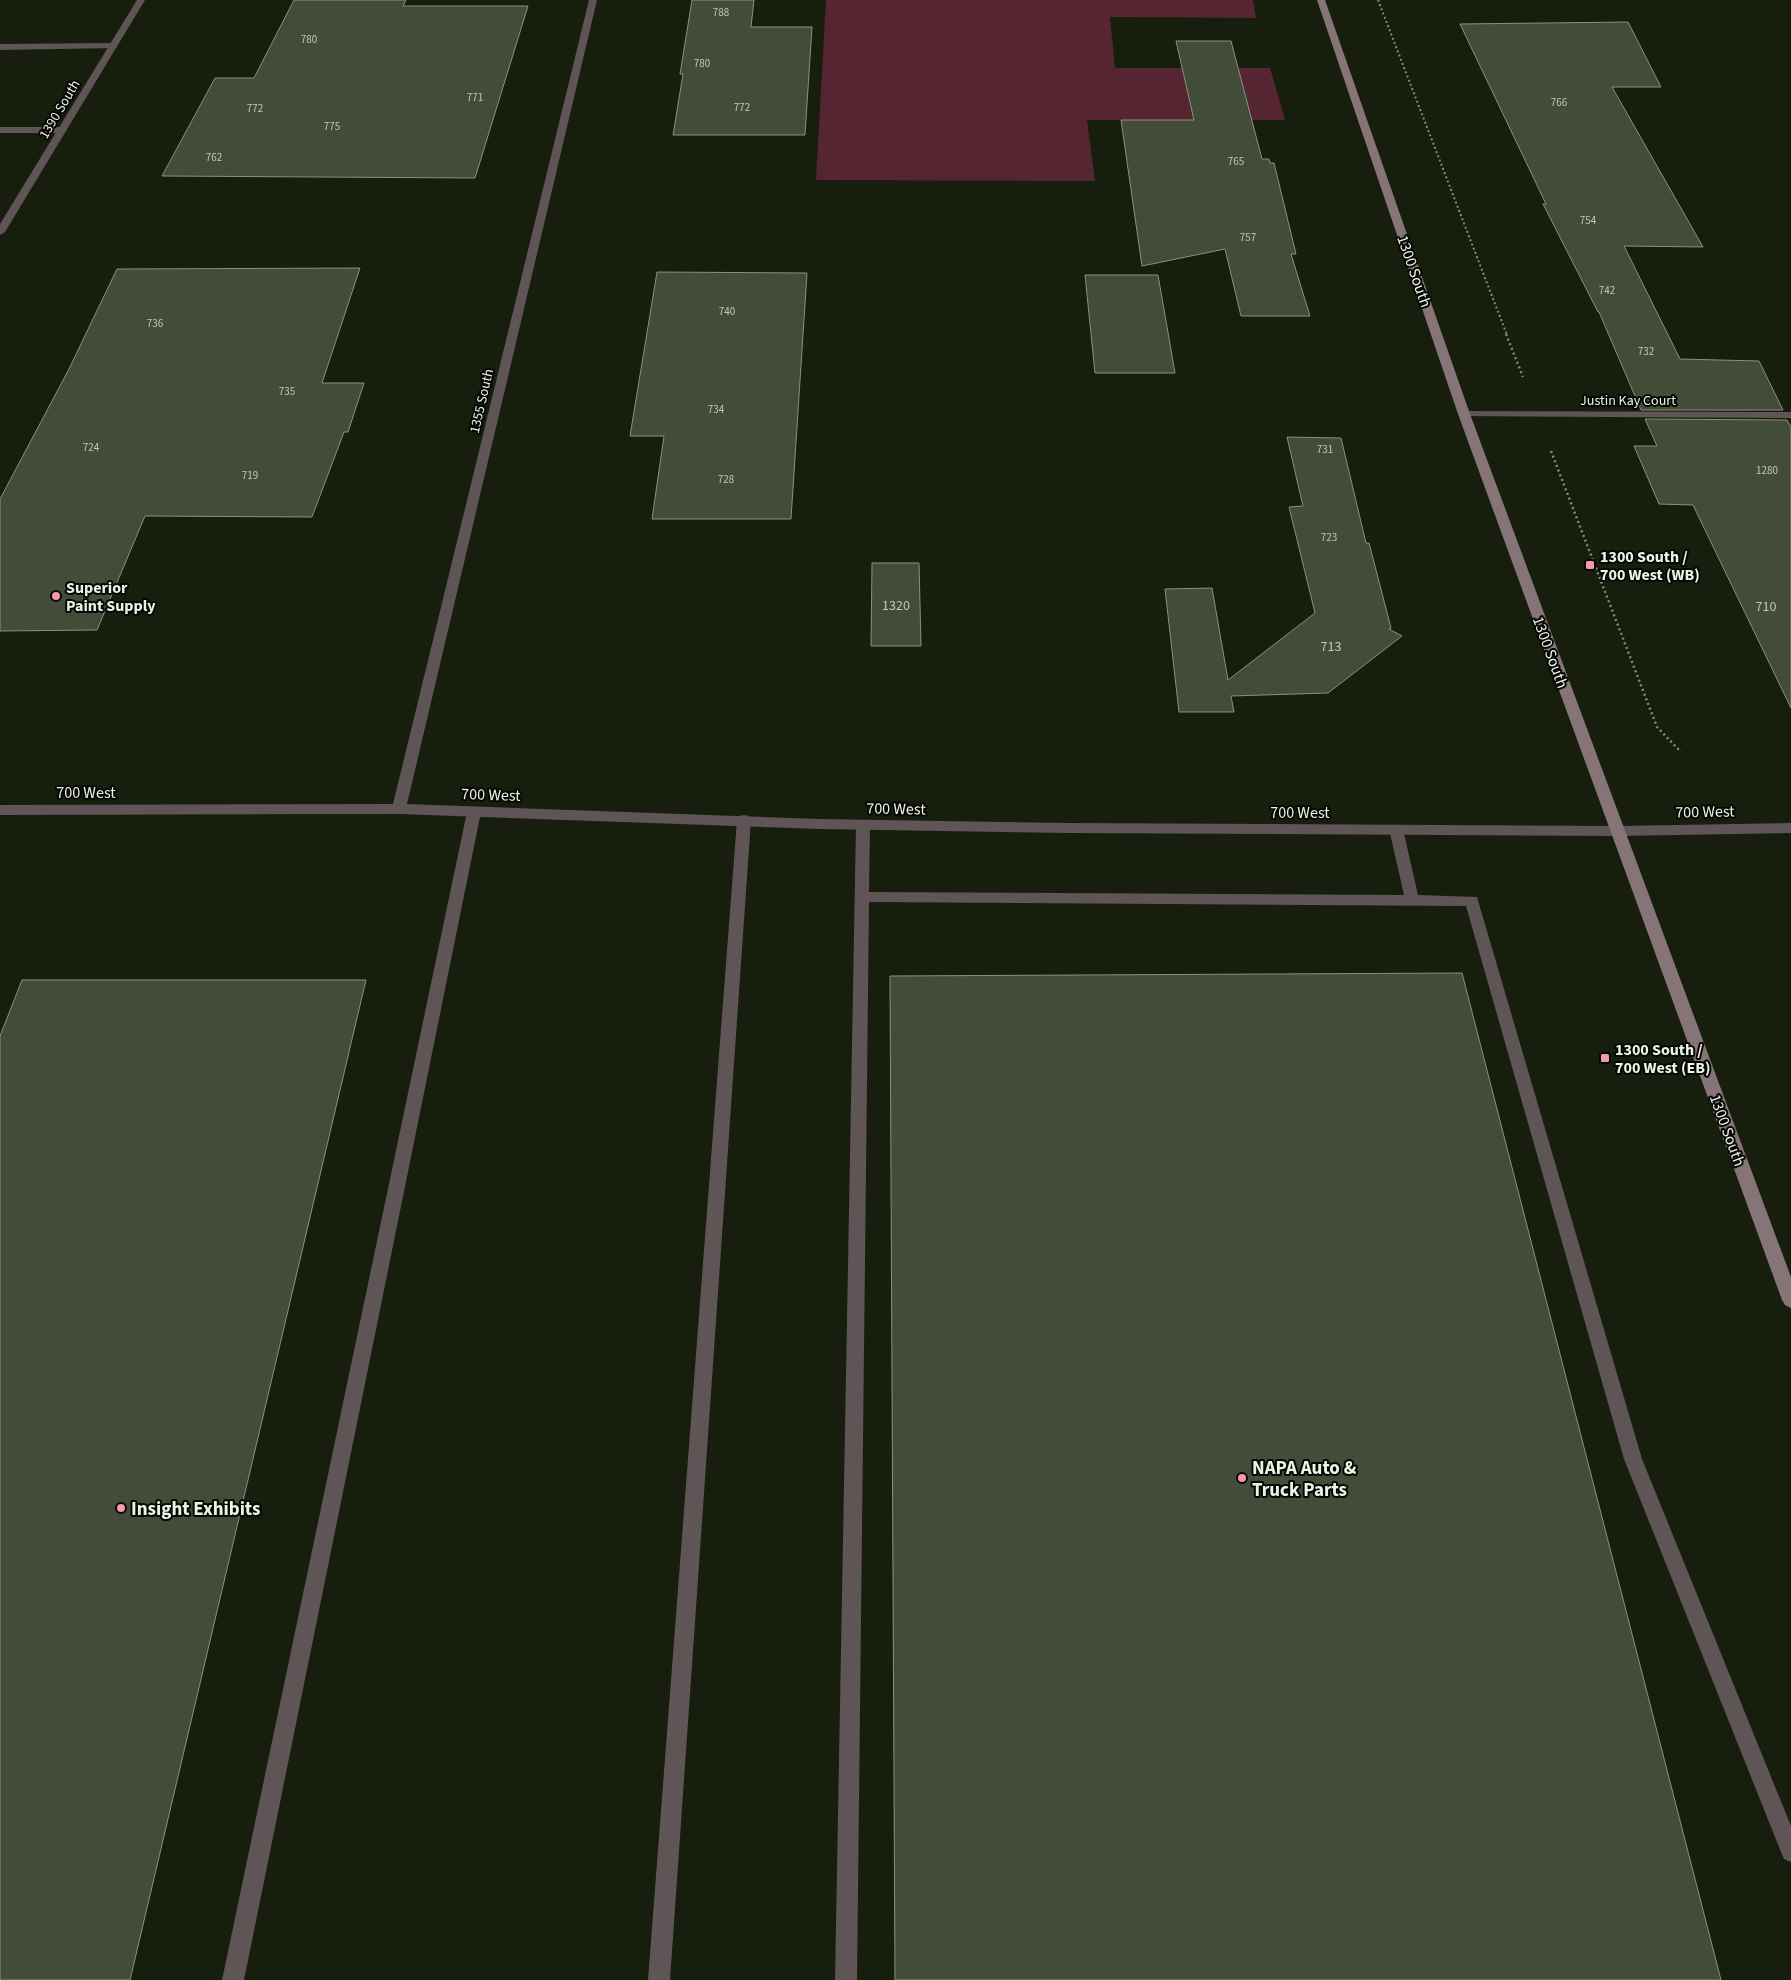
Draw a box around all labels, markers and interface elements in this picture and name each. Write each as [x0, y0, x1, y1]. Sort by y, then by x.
house number: 788 [713, 5, 730, 20]
house number: 780 [301, 32, 317, 47]
house number: 780 [694, 56, 710, 71]
street label: 1390 South [34, 76, 85, 143]
house number: 771 [467, 90, 483, 105]
house number: 766 [1551, 95, 1568, 110]
house number: 772 [734, 100, 750, 115]
house number: 772 [247, 101, 263, 116]
house number: 775 [324, 119, 340, 134]
house number: 762 [206, 150, 222, 165]
house number: 765 [1228, 154, 1244, 169]
house number: 754 [1580, 213, 1597, 228]
house number: 757 [1240, 230, 1256, 245]
street label: 1300 South [1391, 232, 1437, 310]
house number: 742 [1599, 283, 1615, 298]
house number: 740 [719, 304, 735, 319]
house number: 736 [147, 316, 164, 331]
house number: 732 [1638, 344, 1654, 359]
street label: 1355 South [465, 367, 499, 435]
house number: 735 [279, 384, 295, 399]
street label: Justin Kay Court [1580, 391, 1676, 411]
house number: 734 [708, 402, 725, 417]
house number: 724 [83, 440, 100, 455]
house number: 731 [1317, 442, 1333, 457]
house number: 1280 [1756, 463, 1778, 478]
house number: 719 [242, 468, 258, 483]
house number: 728 [718, 472, 735, 487]
house number: 723 [1321, 530, 1337, 545]
place label: 1300 South / 700 West (WB) [1600, 546, 1700, 586]
marker: 1300 South / 700 West (WB) [1584, 559, 1596, 571]
place label: Superior Paint Supply [66, 577, 156, 617]
marker: Superior Paint Supply [50, 590, 62, 602]
house number: 1320 [882, 596, 910, 616]
house number: 710 [1756, 597, 1776, 617]
street label: 1300 South [1527, 613, 1573, 691]
house number: 713 [1321, 637, 1341, 657]
street label: 700 West [56, 782, 116, 804]
street label: 700 West [461, 783, 522, 807]
street label: 700 West [866, 797, 926, 821]
street label: 700 West [1675, 800, 1735, 824]
street label: 700 West [1270, 802, 1330, 824]
place label: 1300 South / 700 West (EB) [1615, 1039, 1710, 1079]
marker: 1300 South / 700 West (EB) [1599, 1052, 1611, 1064]
street label: 1300 South [1704, 1091, 1750, 1169]
place label: NAPA Auto & Truck Parts [1252, 1455, 1357, 1504]
marker: NAPA Auto & Truck Parts [1236, 1472, 1248, 1484]
place label: Insight Exhibits [131, 1496, 260, 1523]
marker: Insight Exhibits [115, 1502, 127, 1514]

